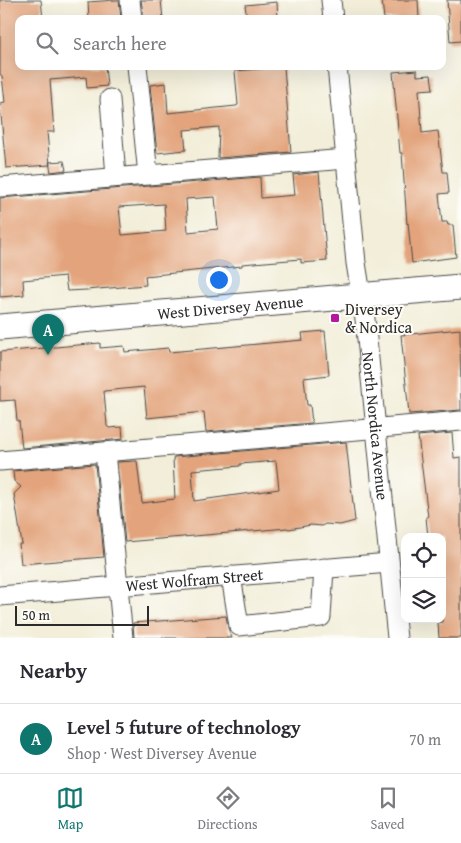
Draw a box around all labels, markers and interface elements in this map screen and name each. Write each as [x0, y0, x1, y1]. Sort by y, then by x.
search box [15, 15, 446, 70]
icon: search [33, 29, 61, 57]
text: Search here [73, 29, 167, 57]
your location [206, 267, 232, 293]
street label: West Diversey Avenue [156, 289, 304, 325]
place label: Diversey & Nordica [345, 297, 413, 339]
marker: Diversey & Nordica [329, 312, 341, 324]
pin: A [32, 314, 64, 355]
street label: North Nordica Avenue [356, 351, 395, 501]
map controls [401, 533, 446, 623]
button: locate [401, 533, 446, 578]
street label: West Wolfram Street [125, 562, 264, 597]
button: layers [401, 578, 446, 623]
scale bar [15, 603, 149, 626]
text: 50 m [22, 605, 50, 625]
text: Nearby [20, 655, 87, 686]
text: Level 5 future of technology [67, 713, 301, 741]
text: A [31, 727, 41, 751]
text: 70 m [409, 727, 441, 751]
text: Shop · West Diversey Avenue [67, 741, 257, 765]
tab: Map [56, 784, 84, 834]
tab: Directions [197, 784, 258, 834]
tab: Saved [371, 784, 405, 834]

